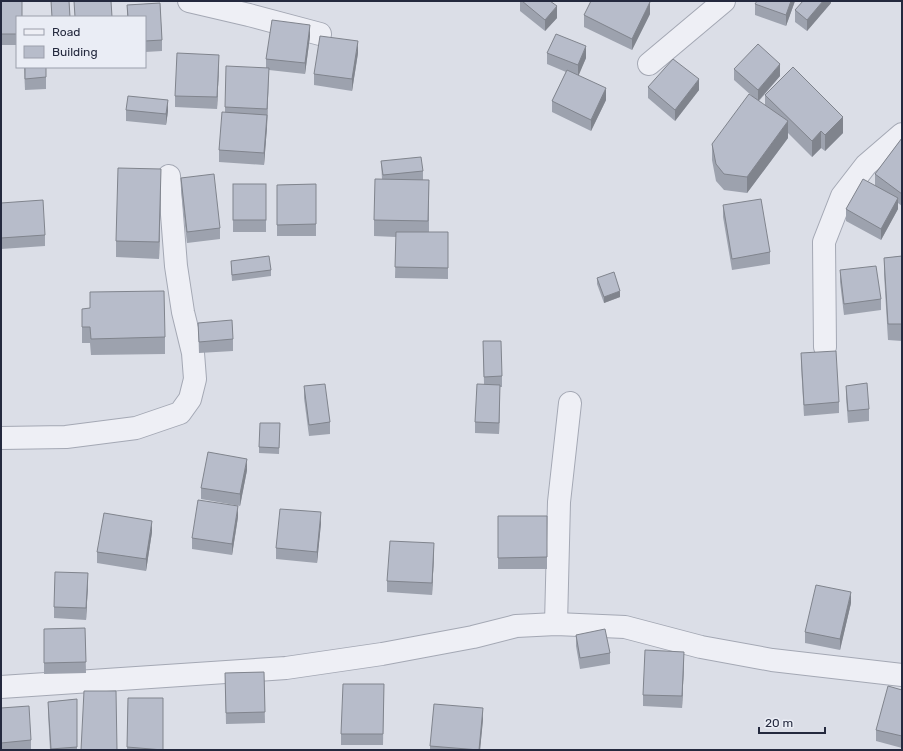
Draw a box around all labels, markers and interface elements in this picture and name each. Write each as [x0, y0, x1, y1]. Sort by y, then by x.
legend [16, 16, 146, 68]
text: Road [52, 25, 80, 39]
text: Building [52, 45, 98, 59]
scale bar [759, 709, 825, 735]
text: 20 m [765, 716, 793, 730]

